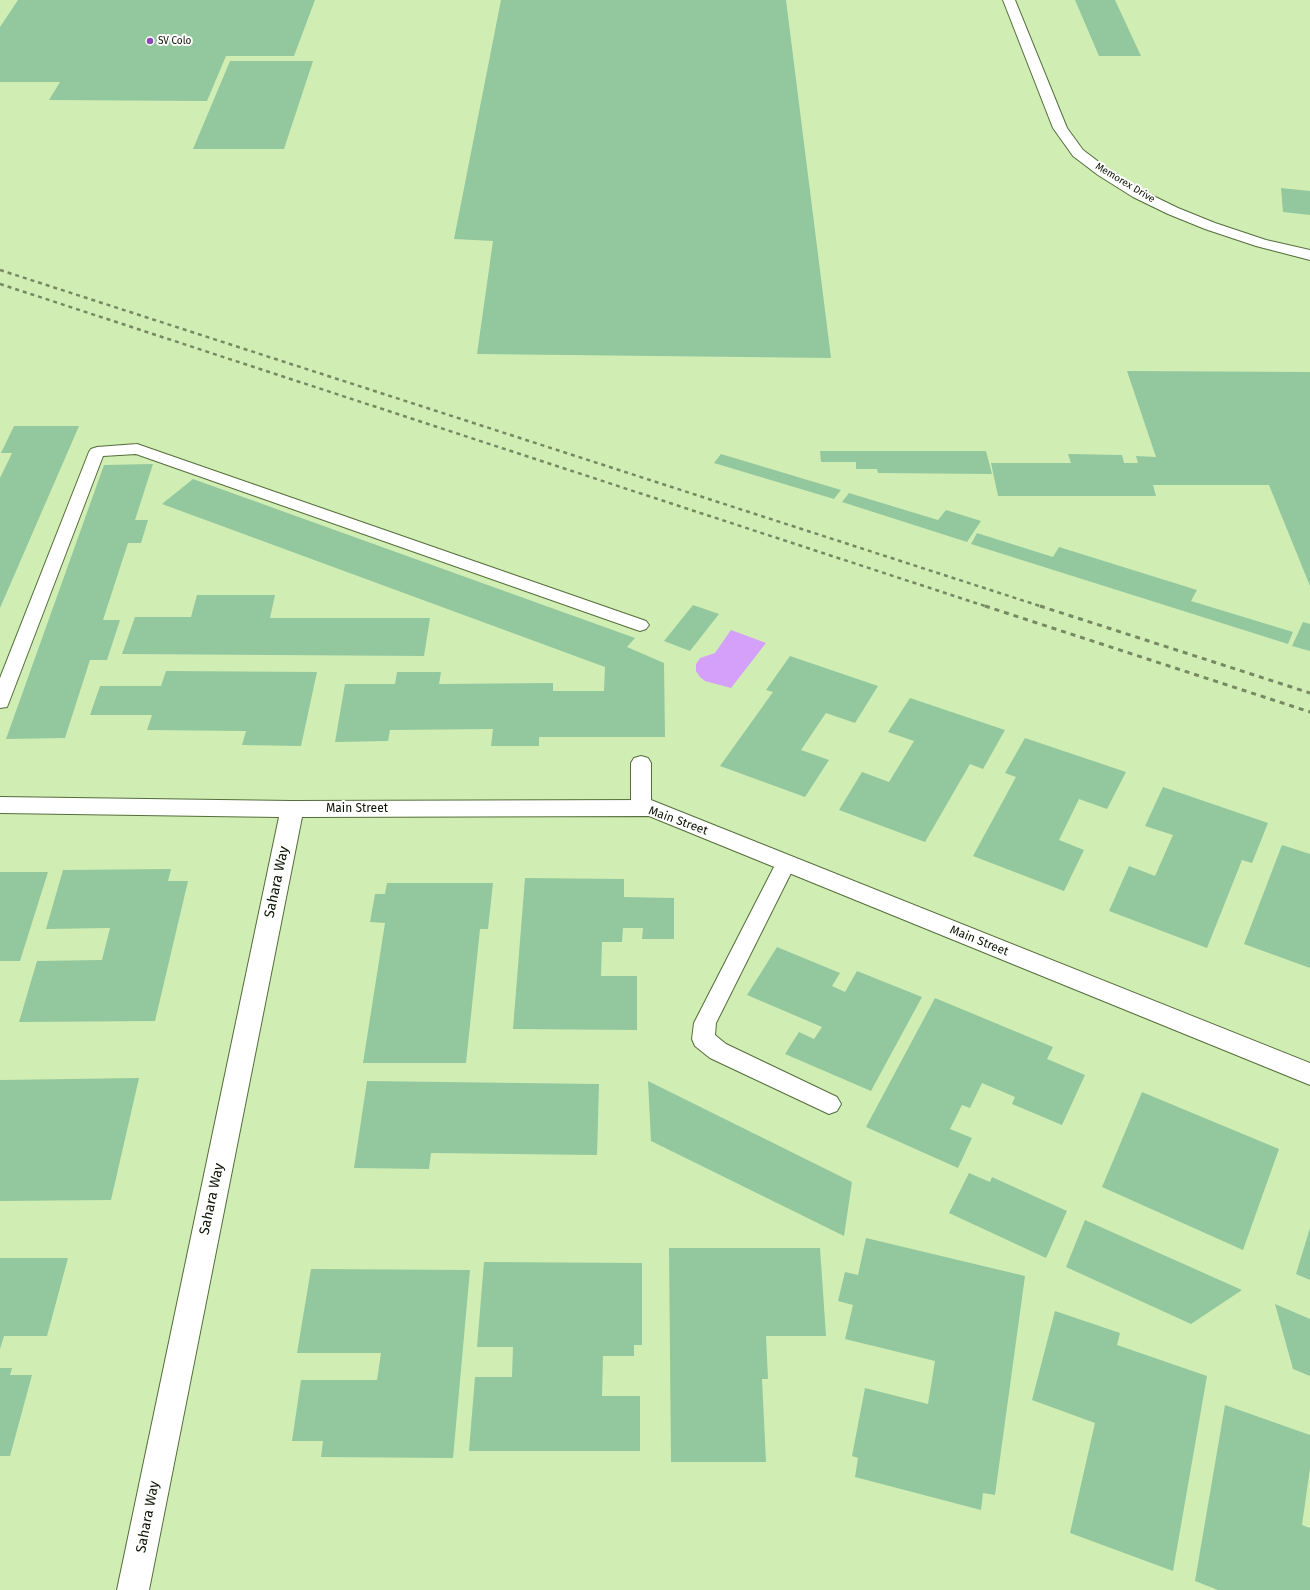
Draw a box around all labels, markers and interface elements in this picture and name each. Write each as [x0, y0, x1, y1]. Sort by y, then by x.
place label: SV Colo [158, 35, 191, 47]
marker: SV Colo [145, 36, 155, 46]
street label: Memorex Drive [1093, 160, 1157, 206]
street label: Main Street [326, 802, 388, 816]
street label: Main Street [646, 804, 710, 838]
street label: Sahara Way [261, 845, 293, 919]
street label: Main Street [948, 923, 1010, 959]
street label: Sahara Way [196, 1162, 228, 1236]
street label: Sahara Way [133, 1480, 163, 1554]

